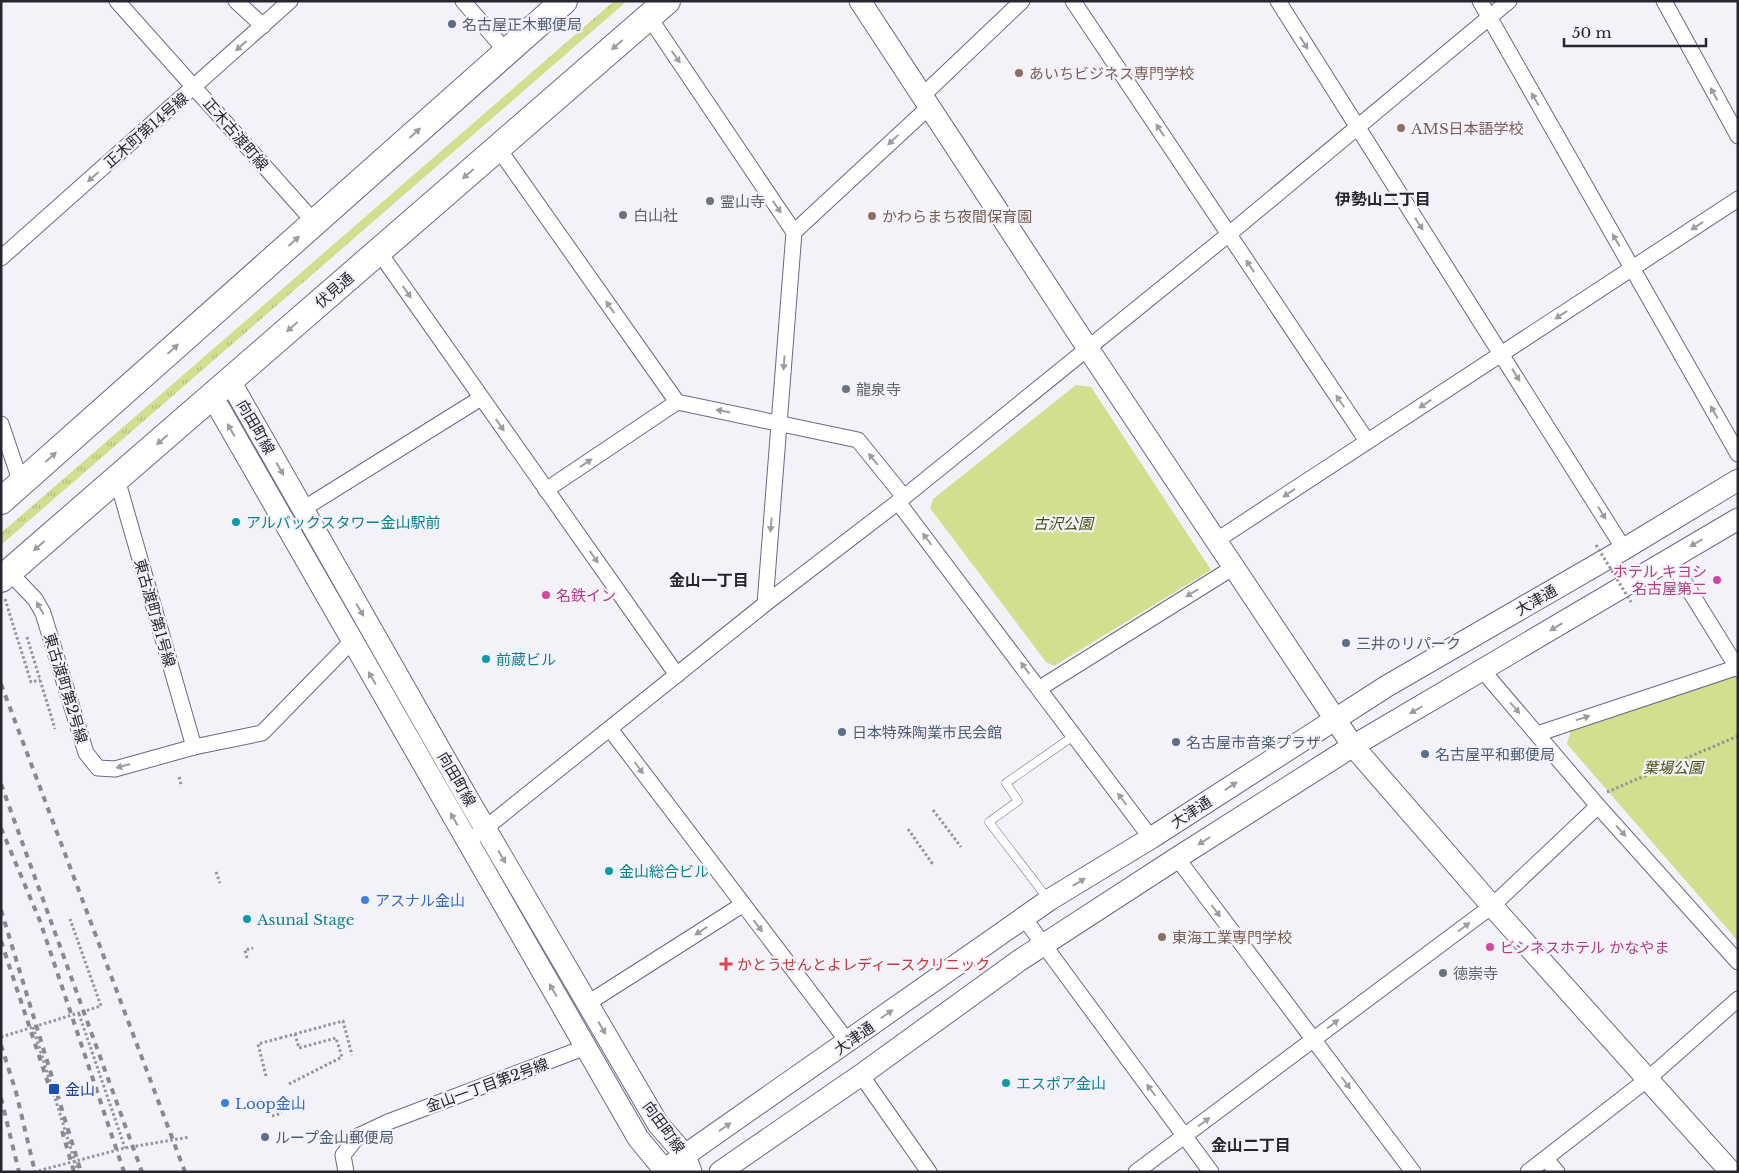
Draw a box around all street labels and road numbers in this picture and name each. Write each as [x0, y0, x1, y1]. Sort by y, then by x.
street label: 正木町第14号線 [100, 88, 192, 172]
street label: 正木古渡町線 [199, 94, 273, 174]
street label: 伏見通 [311, 268, 357, 312]
street label: 向田町線 [233, 396, 279, 458]
street label: 東古渡町第1号線 [130, 557, 180, 669]
street label: 大津通 [1512, 581, 1560, 619]
street label: 東古渡町第2号線 [40, 631, 92, 745]
street label: 向田町線 [434, 748, 480, 810]
street label: 大津通 [1167, 792, 1215, 832]
street label: 大津通 [830, 1017, 878, 1059]
street label: 金山一丁目第2号線 [423, 1054, 551, 1116]
street label: 向田町線 [639, 1097, 689, 1157]

